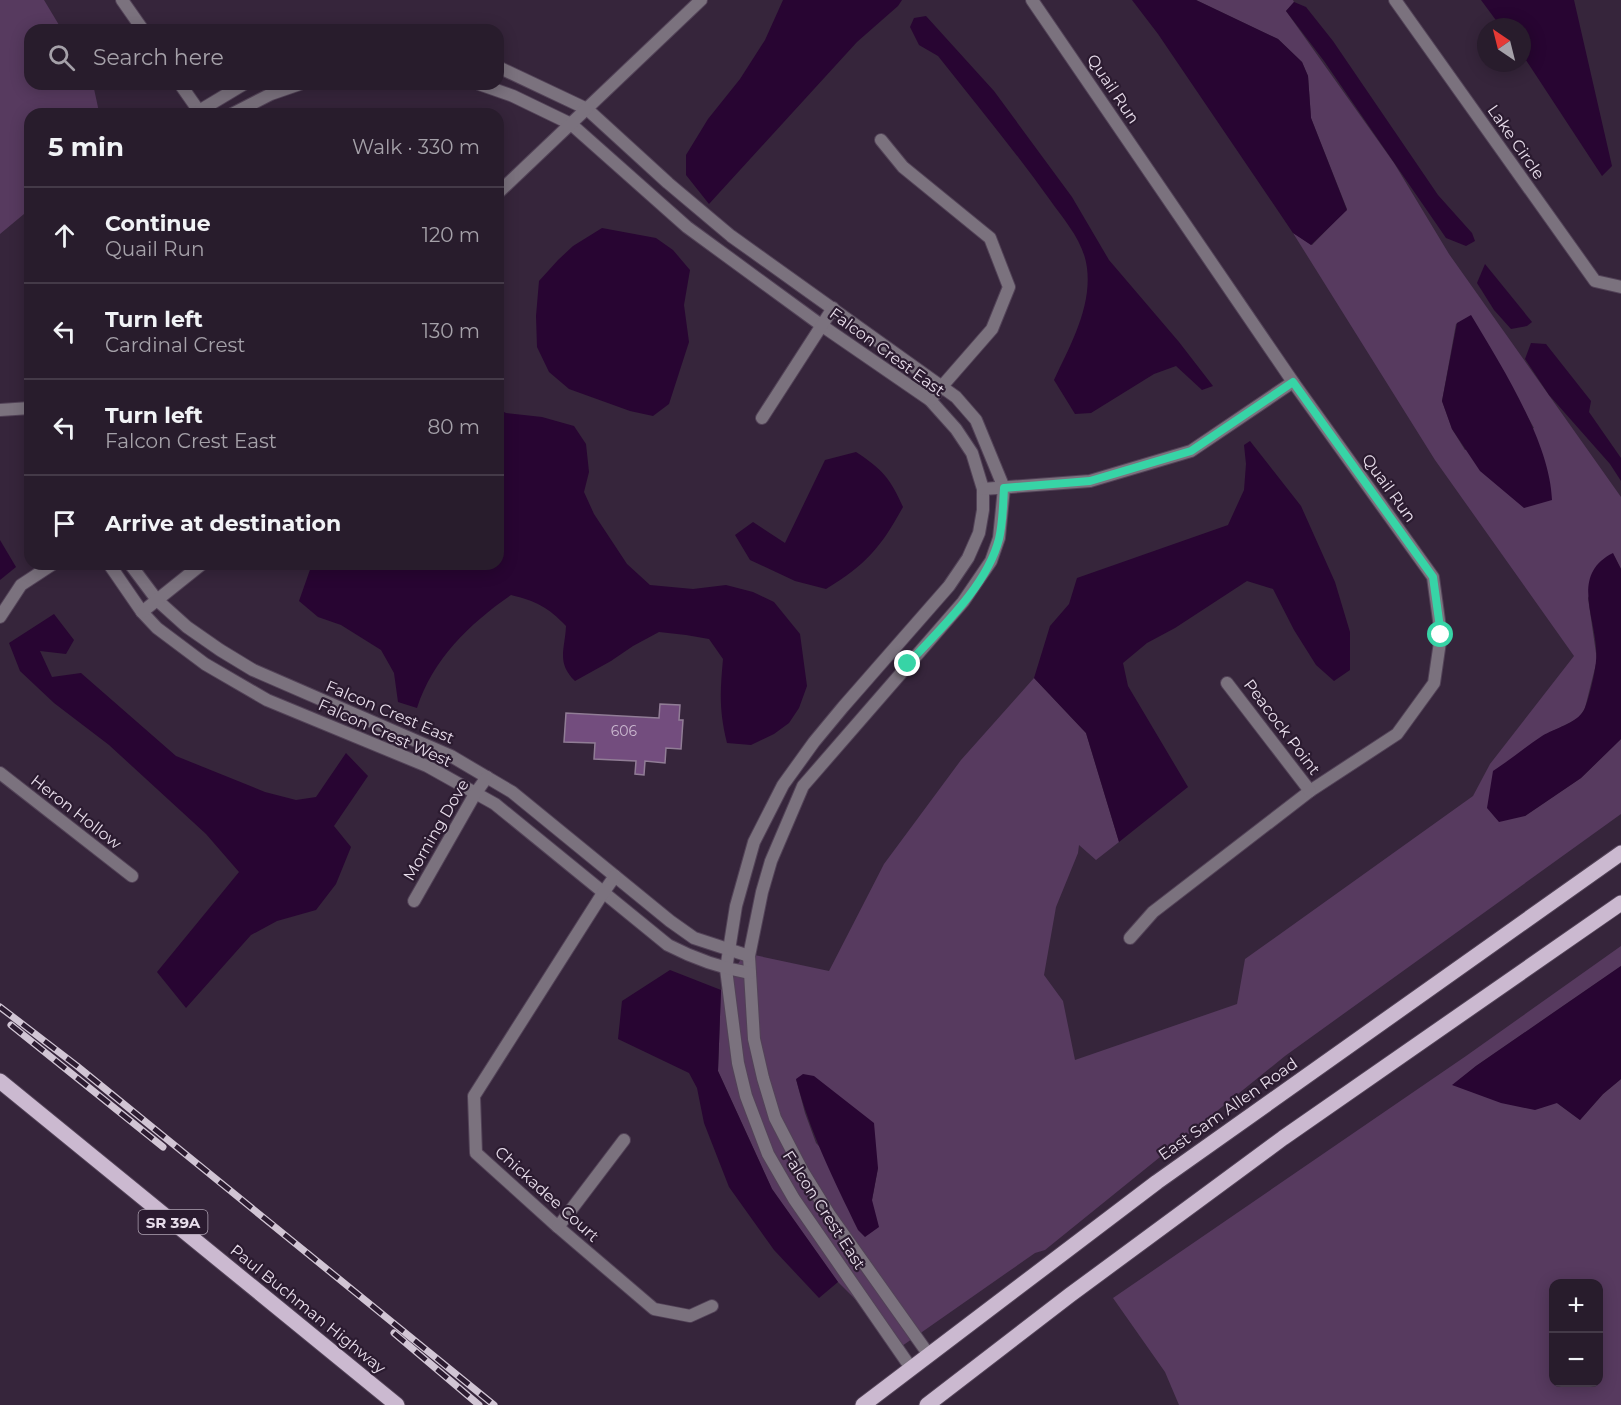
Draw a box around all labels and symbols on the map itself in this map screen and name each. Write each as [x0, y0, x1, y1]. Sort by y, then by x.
north arrow [1477, 18, 1531, 72]
street label: Quail Run [1083, 51, 1143, 127]
street label: Lake Circle [1483, 101, 1549, 183]
street label: Falcon Crest East [826, 304, 949, 400]
street label: Quail Run [1358, 450, 1420, 526]
route start [1427, 621, 1453, 647]
route end [894, 650, 920, 676]
street label: Falcon Crest East [323, 676, 457, 748]
street label: Peacock Point [1240, 676, 1324, 779]
street label: Falcon Crest West [315, 695, 455, 771]
house number: 606 [611, 722, 638, 740]
street label: Heron Hollow [27, 771, 125, 853]
street label: Morning Dove [399, 776, 473, 884]
street label: East Sam Allen Road [1155, 1054, 1301, 1164]
street label: Chickadee Court [491, 1142, 603, 1246]
street label: Falcon Crest East [779, 1147, 870, 1273]
road number: SR 39A [138, 1210, 207, 1234]
street label: Paul Buchman Highway [226, 1240, 390, 1378]

